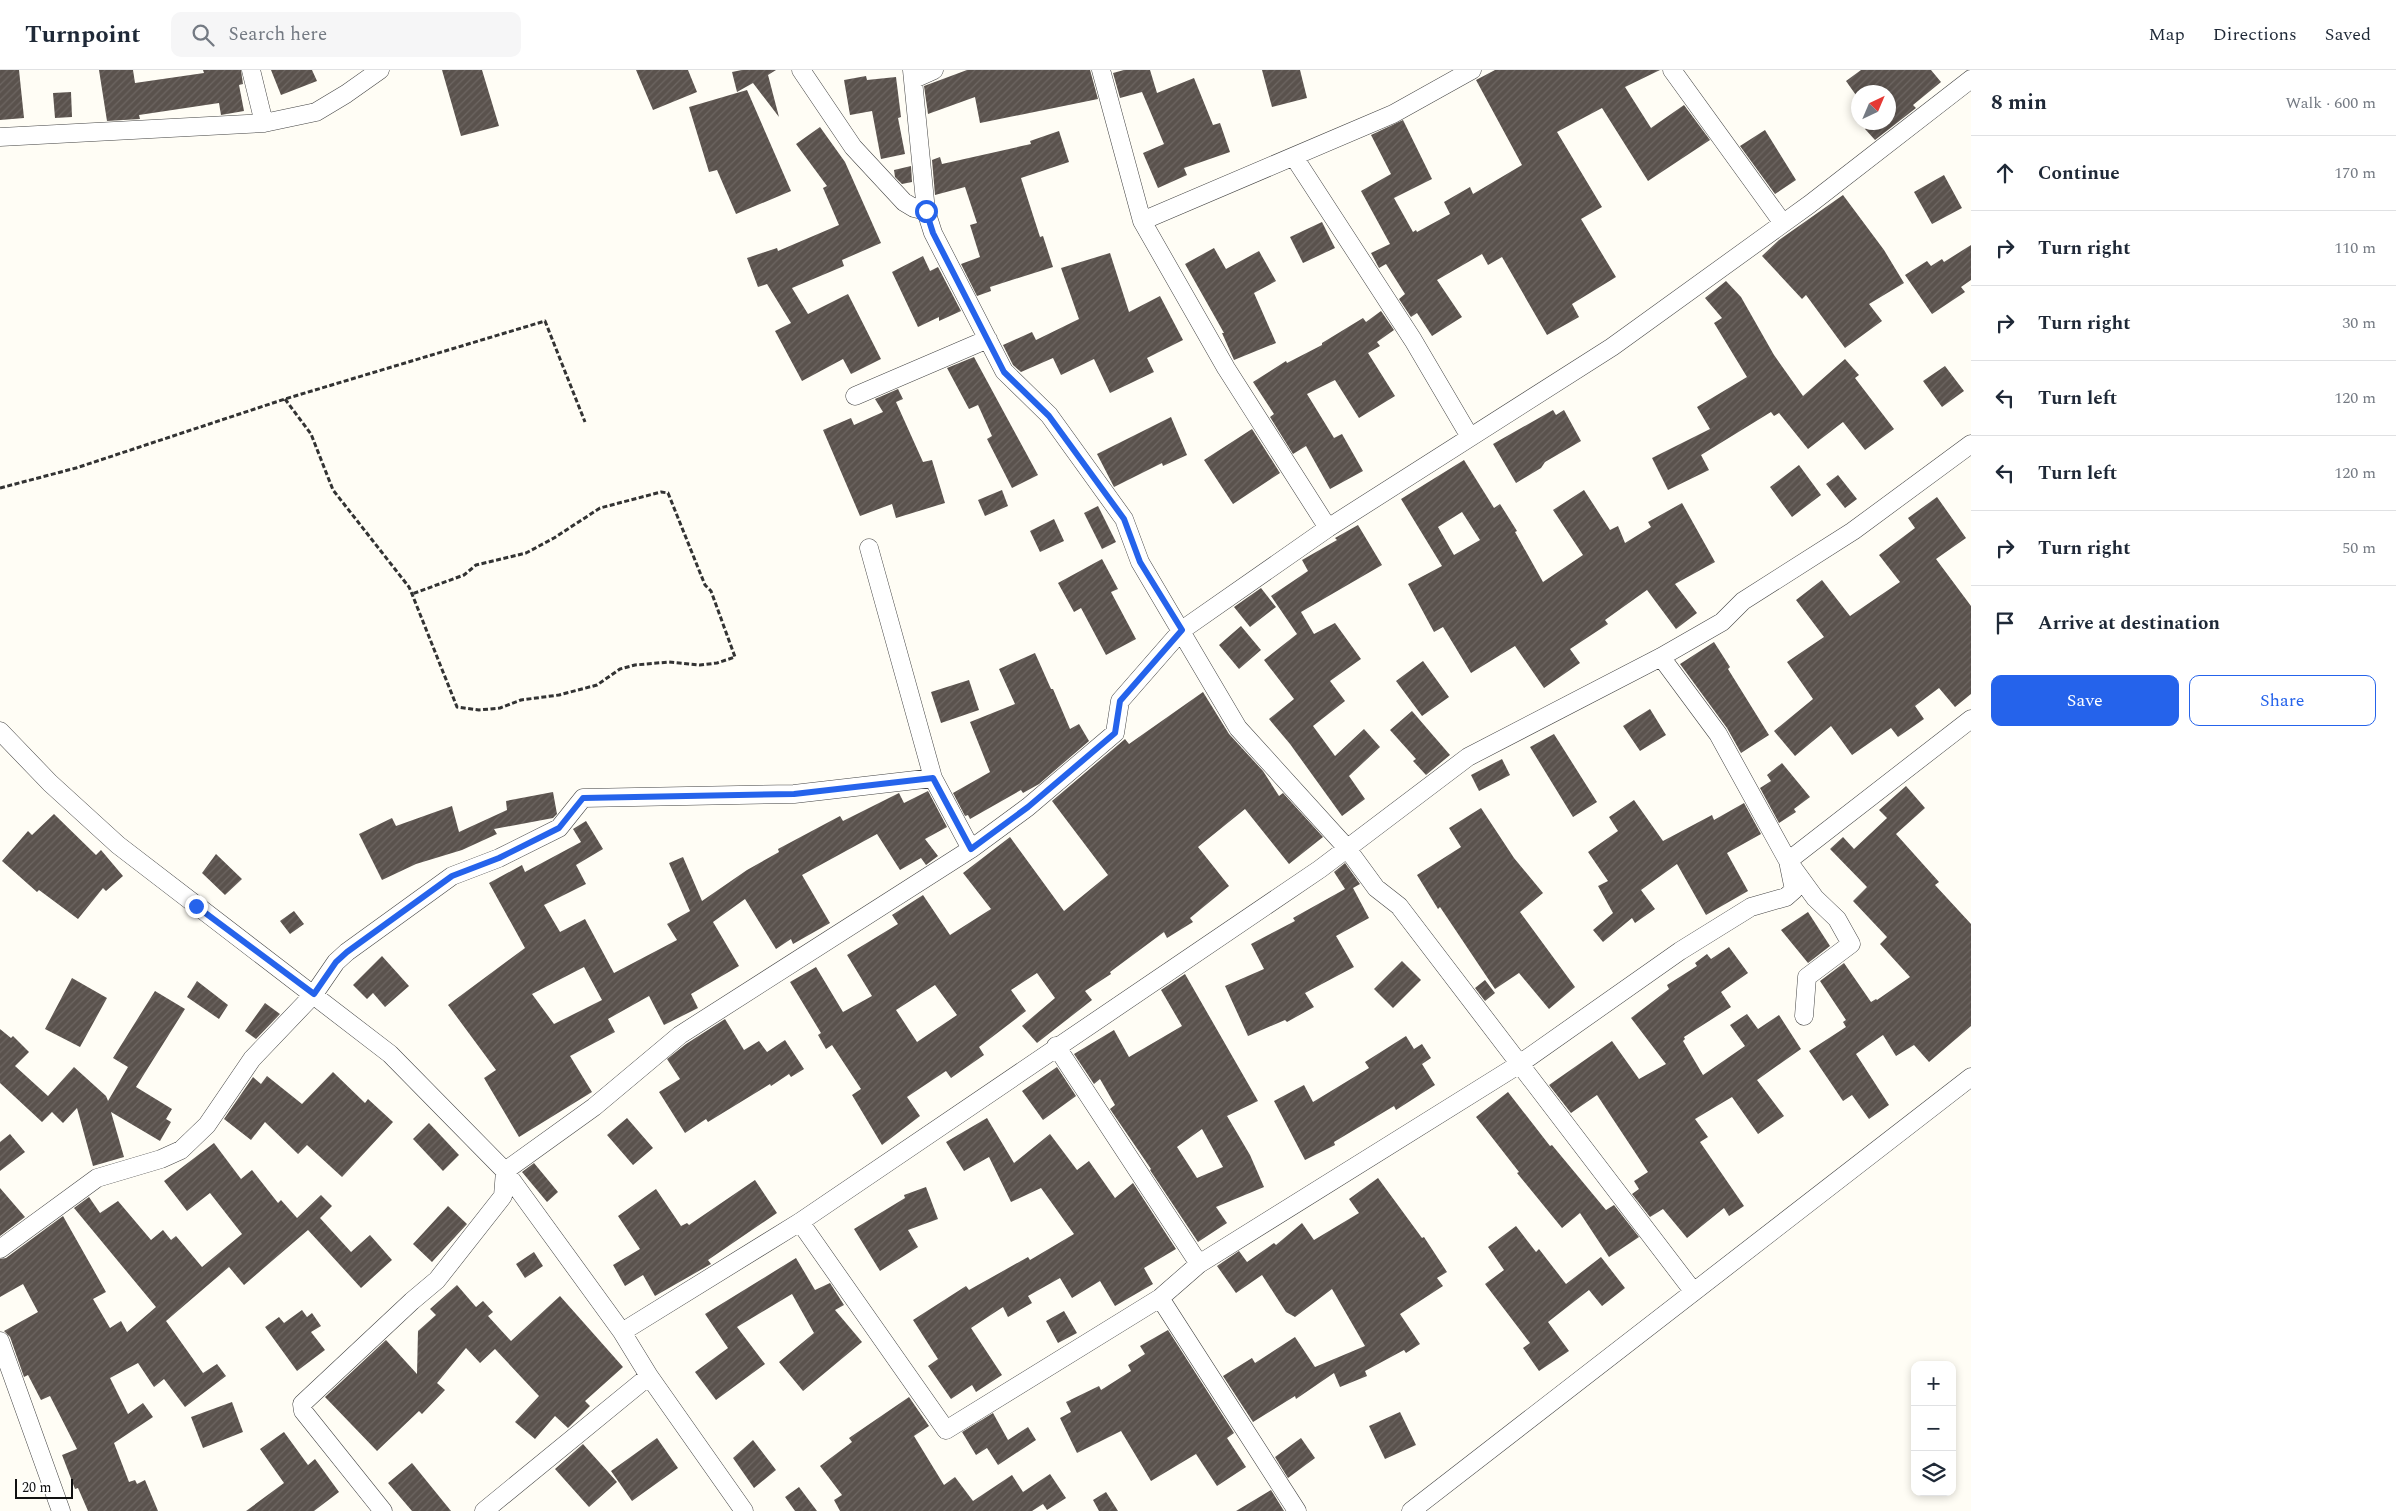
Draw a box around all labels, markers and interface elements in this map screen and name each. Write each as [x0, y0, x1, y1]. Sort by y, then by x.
search box [171, 12, 521, 57]
text: Turnpoint [25, 17, 141, 53]
text: Search here [229, 20, 327, 49]
icon: search [189, 21, 217, 49]
text: Map [2149, 21, 2185, 48]
text: Directions [2213, 21, 2297, 48]
text: Saved [2325, 21, 2371, 48]
north arrow [1851, 85, 1896, 130]
text: 8 min [1991, 87, 2047, 119]
text: Walk · 600 m [2285, 91, 2376, 115]
icon: ahead [1991, 159, 2019, 187]
text: Continue [2038, 159, 2120, 188]
text: 170 m [2334, 161, 2376, 185]
route start [915, 200, 938, 223]
icon: right [1991, 234, 2019, 262]
text: Turn right [2038, 234, 2131, 263]
text: 110 m [2334, 236, 2376, 260]
icon: right [1991, 309, 2019, 337]
text: Turn right [2038, 309, 2131, 338]
text: 30 m [2342, 311, 2376, 335]
icon: left [1991, 384, 2019, 412]
text: Turn left [2038, 384, 2117, 413]
text: 120 m [2334, 386, 2376, 410]
icon: left [1991, 459, 2019, 487]
text: Turn left [2038, 459, 2117, 488]
text: 120 m [2334, 461, 2376, 485]
icon: right [1991, 534, 2019, 562]
text: Turn right [2038, 534, 2131, 563]
text: 50 m [2342, 536, 2376, 560]
icon: arrive [1991, 609, 2019, 637]
text: Arrive at destination [2038, 609, 2220, 638]
button: Save [1991, 675, 2179, 726]
button: Share [2189, 675, 2376, 726]
route end [185, 895, 208, 918]
map controls [1911, 1361, 1956, 1496]
button: + [1911, 1361, 1956, 1406]
button: − [1911, 1406, 1956, 1451]
button: layers [1911, 1451, 1956, 1496]
scale bar [15, 1476, 72, 1499]
text: 20 m [22, 1477, 52, 1498]

